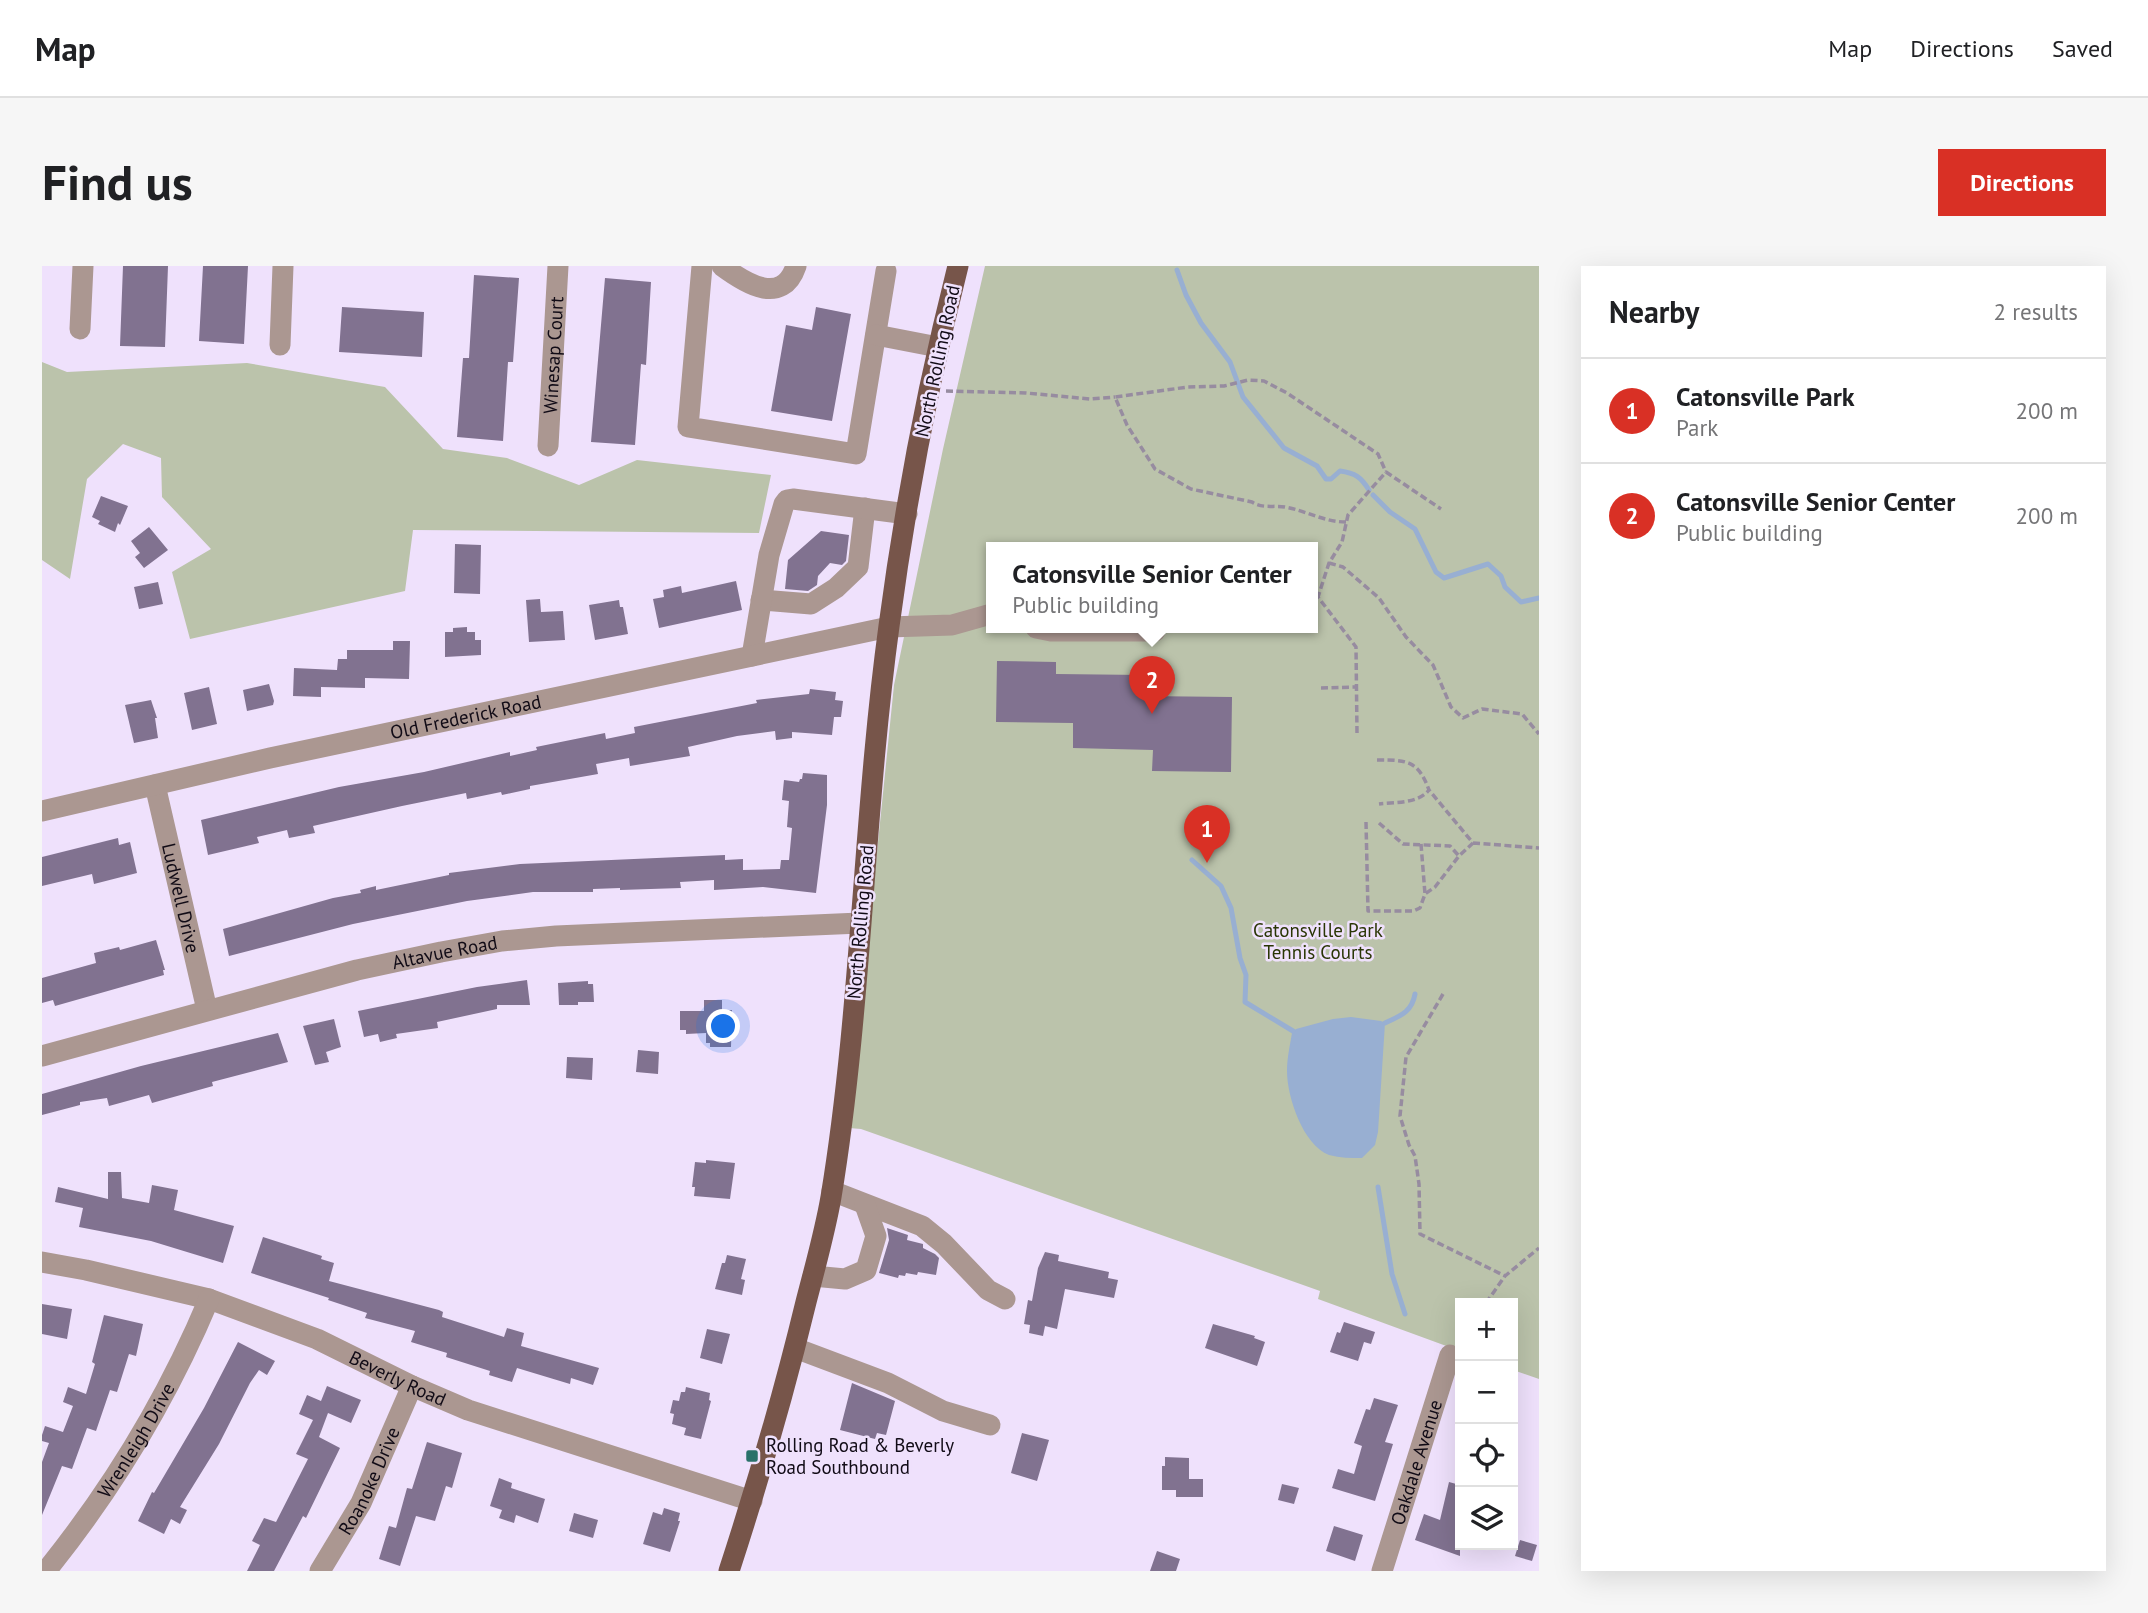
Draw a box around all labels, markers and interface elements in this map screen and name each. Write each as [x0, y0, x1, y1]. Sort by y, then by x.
text: Map [35, 27, 96, 70]
text: Map [1828, 33, 1872, 64]
text: Directions [1910, 33, 2014, 64]
text: Saved [2052, 33, 2113, 64]
button: Directions [1938, 149, 2106, 216]
text: Find us [42, 150, 193, 214]
street label: North Rolling Road [909, 283, 965, 439]
text: Nearby [1609, 292, 1699, 331]
street label: Winesap Court [538, 295, 568, 415]
text: 2 results [1994, 297, 2078, 326]
text: Catonsville Park [1676, 380, 1855, 413]
text: 1 [1625, 396, 1639, 425]
text: 200 m [2016, 396, 2078, 425]
text: Park [1676, 413, 1718, 442]
text: Catonsville Senior Center [1676, 485, 1955, 518]
text: 2 [1625, 501, 1639, 530]
text: 200 m [2016, 501, 2078, 530]
text: Public building [1676, 518, 1823, 547]
popup [986, 542, 1318, 633]
text: Catonsville Senior Center [1012, 557, 1292, 590]
text: Public building [1012, 590, 1159, 619]
pin: 2 [1129, 656, 1175, 714]
street label: Old Frederick Road [388, 689, 543, 744]
pin: 1 [1184, 805, 1230, 863]
street label: Ludwell Drive [157, 841, 205, 955]
street label: North Rolling Road [841, 844, 879, 1000]
park label: Catonsville Park Tennis Courts [1253, 918, 1383, 964]
street label: Altavue Road [390, 930, 499, 974]
your location [706, 1009, 740, 1043]
map controls [1455, 1298, 1518, 1550]
button: + [1455, 1298, 1518, 1361]
street label: Beverly Road [345, 1345, 450, 1411]
button: − [1455, 1361, 1518, 1424]
street label: Wrenleigh Drive [92, 1379, 180, 1502]
street label: Oakdale Avenue [1385, 1397, 1447, 1528]
street label: Roanoke Drive [333, 1423, 405, 1539]
button: locate [1455, 1424, 1518, 1487]
place label: Rolling Road & Beverly Road Southbound [766, 1433, 954, 1479]
marker: Rolling Road & Beverly Road Southbound [744, 1448, 760, 1464]
button: layers [1455, 1487, 1518, 1550]

